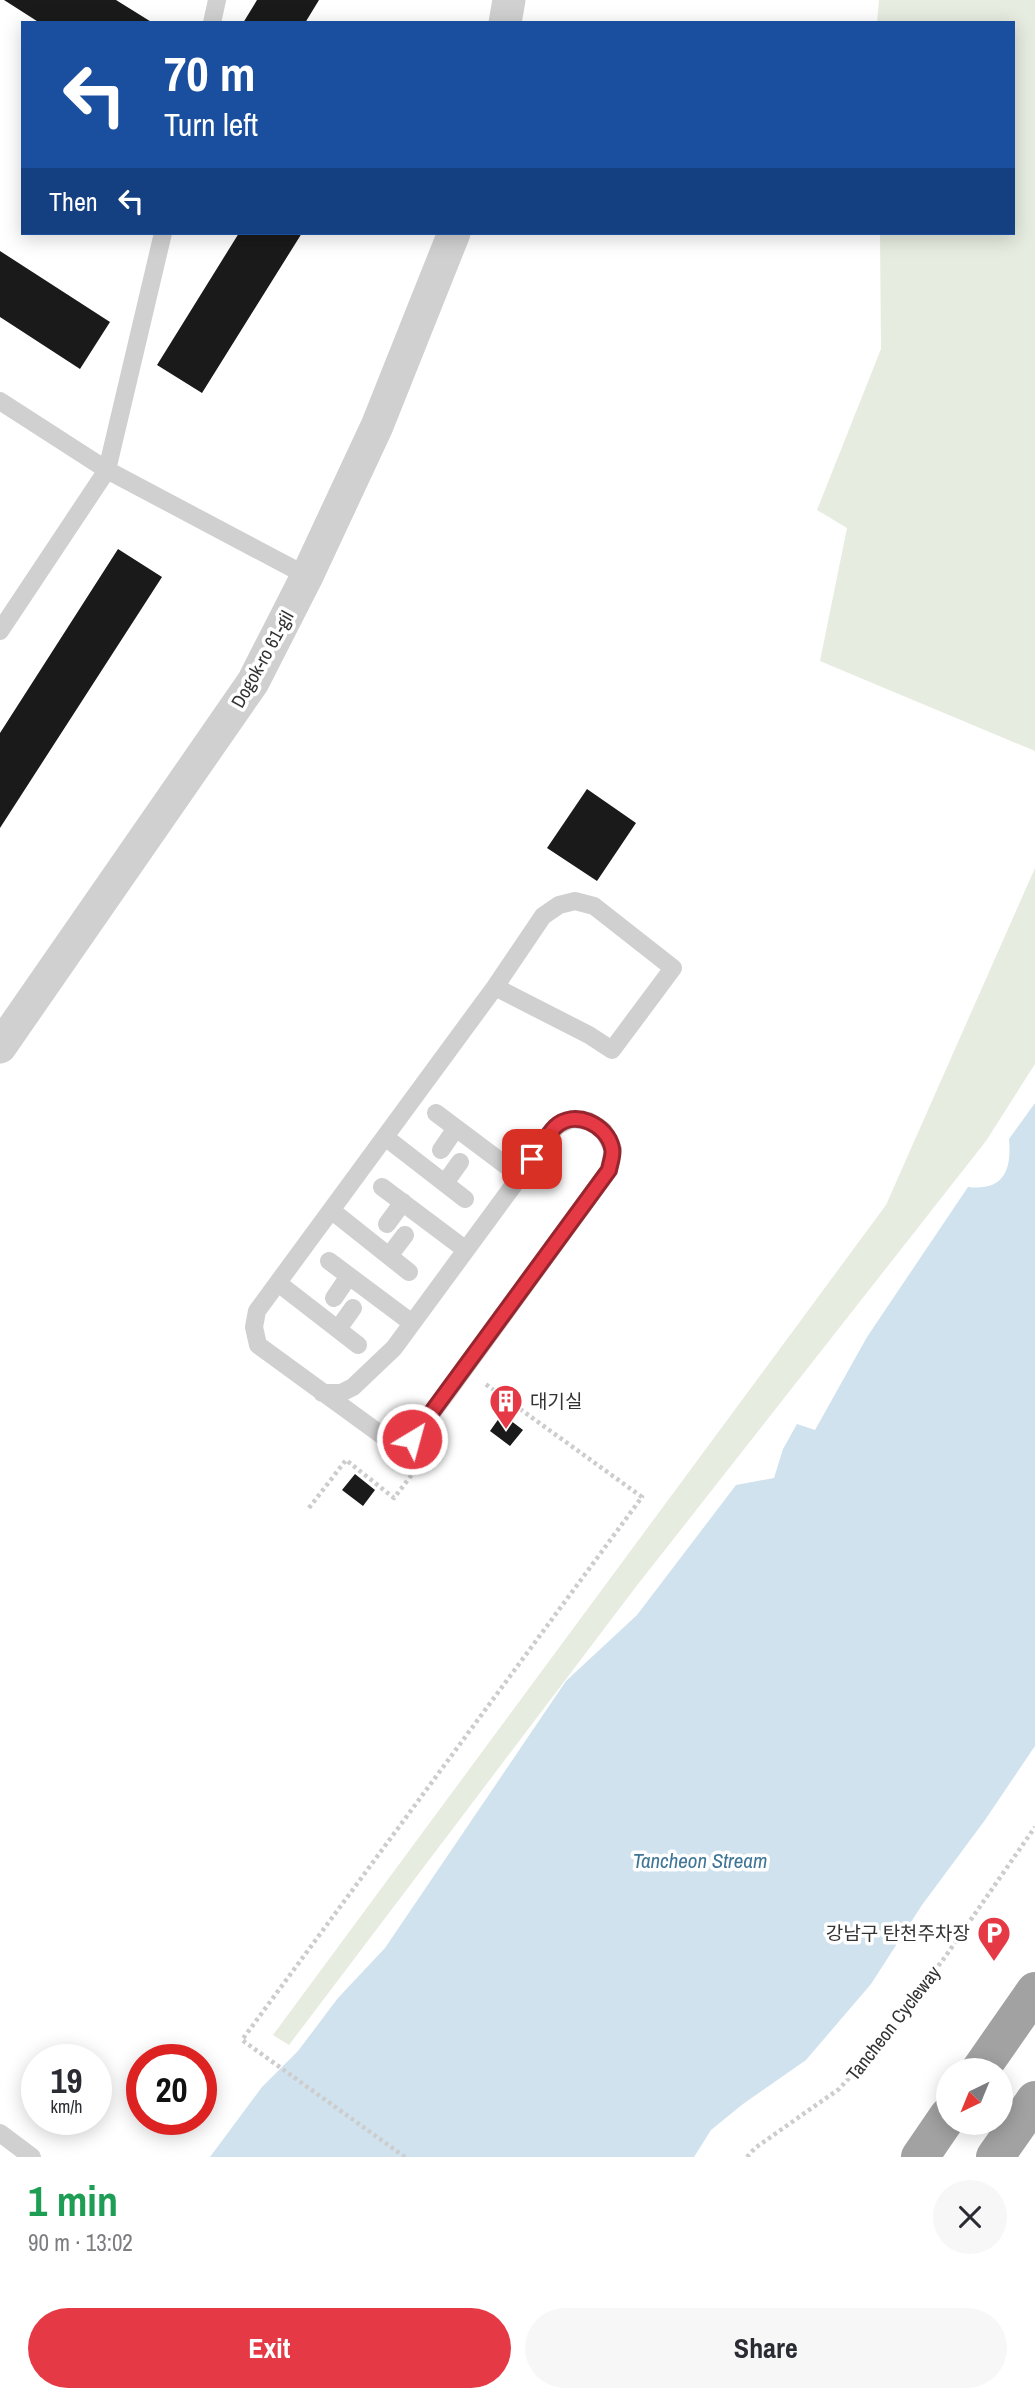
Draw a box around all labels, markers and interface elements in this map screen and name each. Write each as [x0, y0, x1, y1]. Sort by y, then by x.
text: 70 m [164, 40, 256, 106]
icon: left [49, 49, 140, 140]
text: Turn left [164, 103, 258, 146]
icon: left [112, 182, 150, 220]
text: Then [49, 184, 98, 219]
street label: Dogok-ro 61-gil [225, 606, 299, 712]
pin [502, 1129, 562, 1189]
icon: arrive [513, 1140, 551, 1178]
building icon: 대기실 [487, 1382, 525, 1431]
place label: 대기실 [530, 1388, 582, 1414]
position arrow [375, 1402, 449, 1476]
water label: Tancheon Stream [633, 1846, 767, 1875]
parking icon: 강남구 탄천주차장 [975, 1914, 1013, 1963]
place label: 강남구 탄천주차장 [826, 1920, 970, 1946]
street label: Tancheon Cycleway [840, 1960, 946, 2086]
speed limit sign: 20 [126, 2044, 217, 2135]
text: 19 [51, 2057, 82, 2104]
north arrow [936, 2058, 1013, 2135]
map controls [936, 2058, 1013, 2135]
text: km/h [51, 2094, 83, 2119]
text: 1 min [28, 2173, 118, 2229]
button: close [933, 2180, 1007, 2254]
text: 90 m · 13:02 [28, 2227, 133, 2258]
button: Exit [28, 2308, 511, 2388]
button: Share [525, 2308, 1007, 2388]

